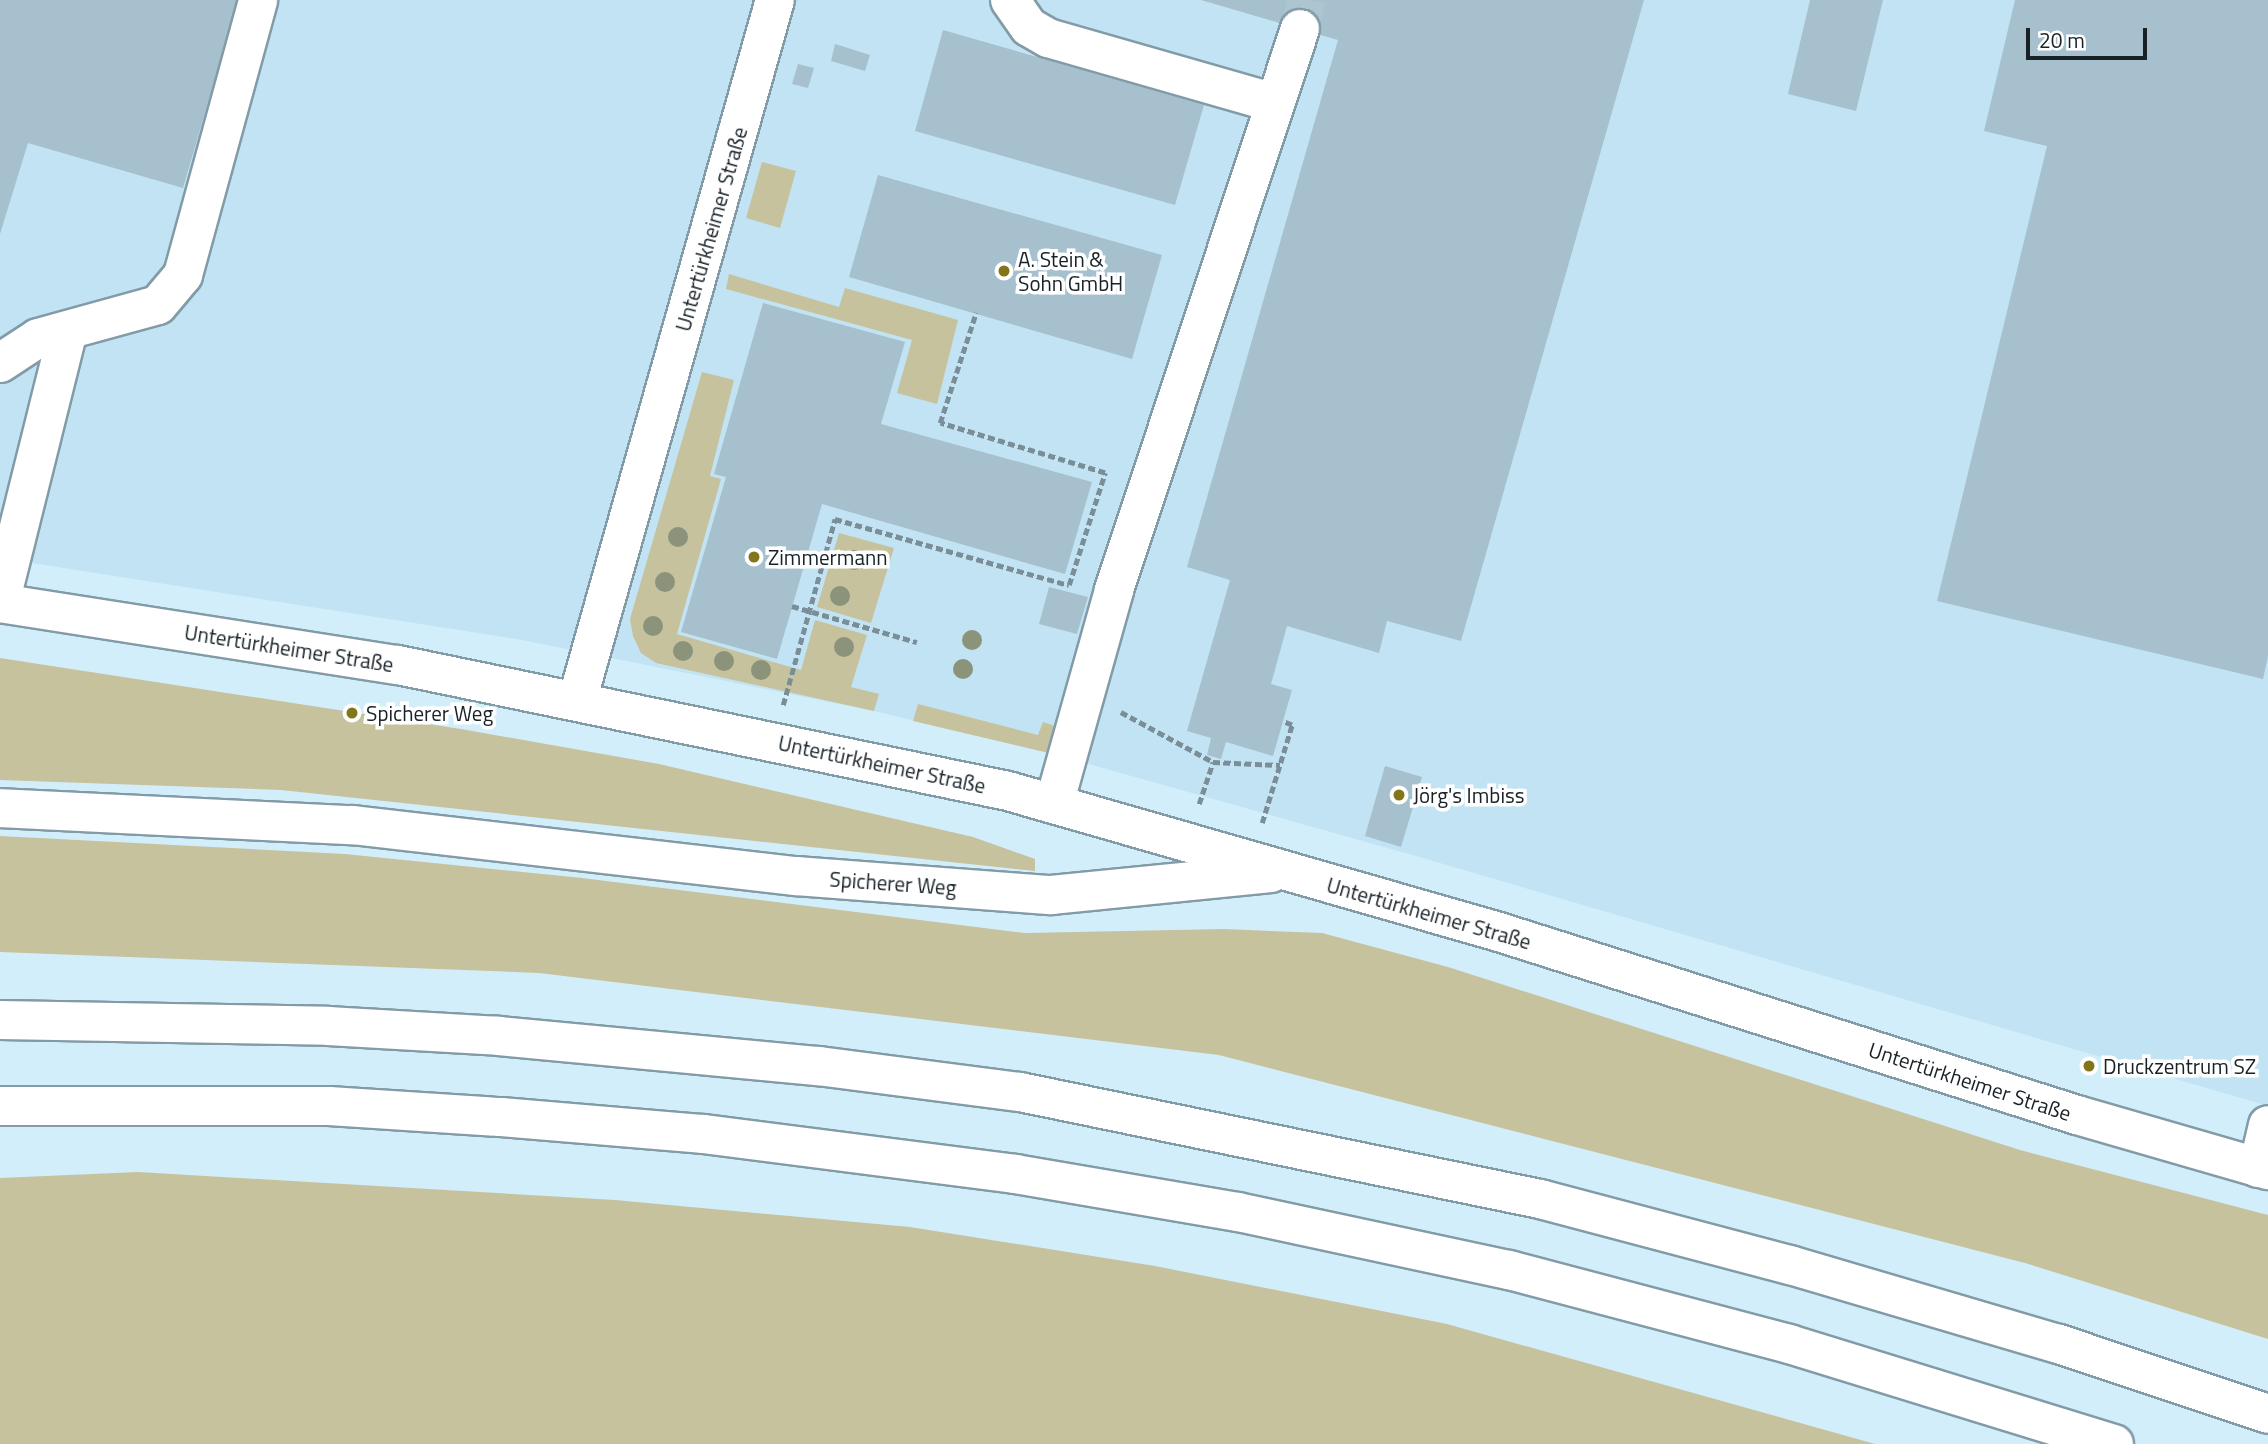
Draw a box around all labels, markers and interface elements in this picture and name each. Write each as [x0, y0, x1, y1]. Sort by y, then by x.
scale bar [2030, 14, 2151, 58]
text: 20 m [2039, 24, 2085, 56]
street label: Untertürkheimer Straße [670, 124, 752, 334]
place label: A. Stein & Sohn GmbH [1018, 246, 1123, 296]
marker: A. Stein & Sohn GmbH [996, 263, 1012, 279]
place label: Zimmermann [768, 544, 887, 570]
marker: Zimmermann [746, 549, 762, 565]
street label: Untertürkheimer Straße [183, 619, 395, 677]
place label: Spicherer Weg [366, 700, 493, 726]
marker: Spicherer Weg [344, 705, 360, 721]
street label: Untertürkheimer Straße [776, 730, 988, 798]
place label: Jörg's Imbiss [1413, 782, 1525, 808]
marker: Jörg's Imbiss [1391, 787, 1407, 803]
street label: Spicherer Weg [829, 866, 957, 900]
street label: Untertürkheimer Straße [1324, 872, 1534, 954]
street label: Untertürkheimer Straße [1866, 1036, 2074, 1126]
place label: Druckzentrum SZ [2103, 1053, 2256, 1079]
marker: Druckzentrum SZ [2081, 1058, 2097, 1074]

